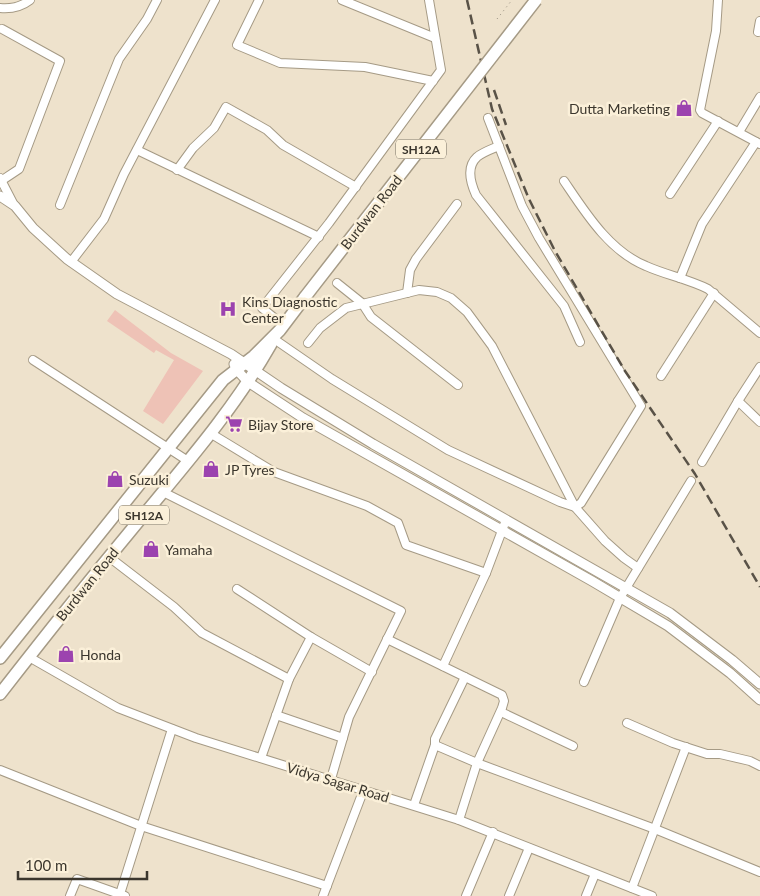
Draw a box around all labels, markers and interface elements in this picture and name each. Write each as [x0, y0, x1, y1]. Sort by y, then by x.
shop icon: Dutta Marketing [674, 98, 694, 118]
place label: Dutta Marketing [569, 100, 670, 117]
road number: SH12A [396, 140, 446, 158]
street label: Burdwan Road [337, 171, 405, 253]
place label: Kins Diagnostic Center [242, 293, 338, 326]
hospital icon: Kins Diagnostic Center [218, 299, 238, 319]
supermarket icon: Bijay Store [224, 414, 244, 434]
place label: Bijay Store [248, 416, 313, 433]
shop icon: JP Tyres [201, 459, 221, 479]
place label: JP Tyres [225, 461, 275, 478]
shop icon: Suzuki [105, 469, 125, 489]
place label: Suzuki [129, 471, 169, 488]
road number: SH12A [119, 506, 169, 524]
shop icon: Yamaha [141, 539, 161, 559]
place label: Yamaha [165, 541, 212, 558]
street label: Burdwan Road [52, 544, 122, 624]
shop icon: Honda [56, 644, 76, 664]
place label: Honda [80, 646, 121, 663]
street label: Vidya Sagar Road [285, 758, 391, 806]
scale bar [18, 848, 146, 880]
text: 100 m [25, 856, 67, 874]

